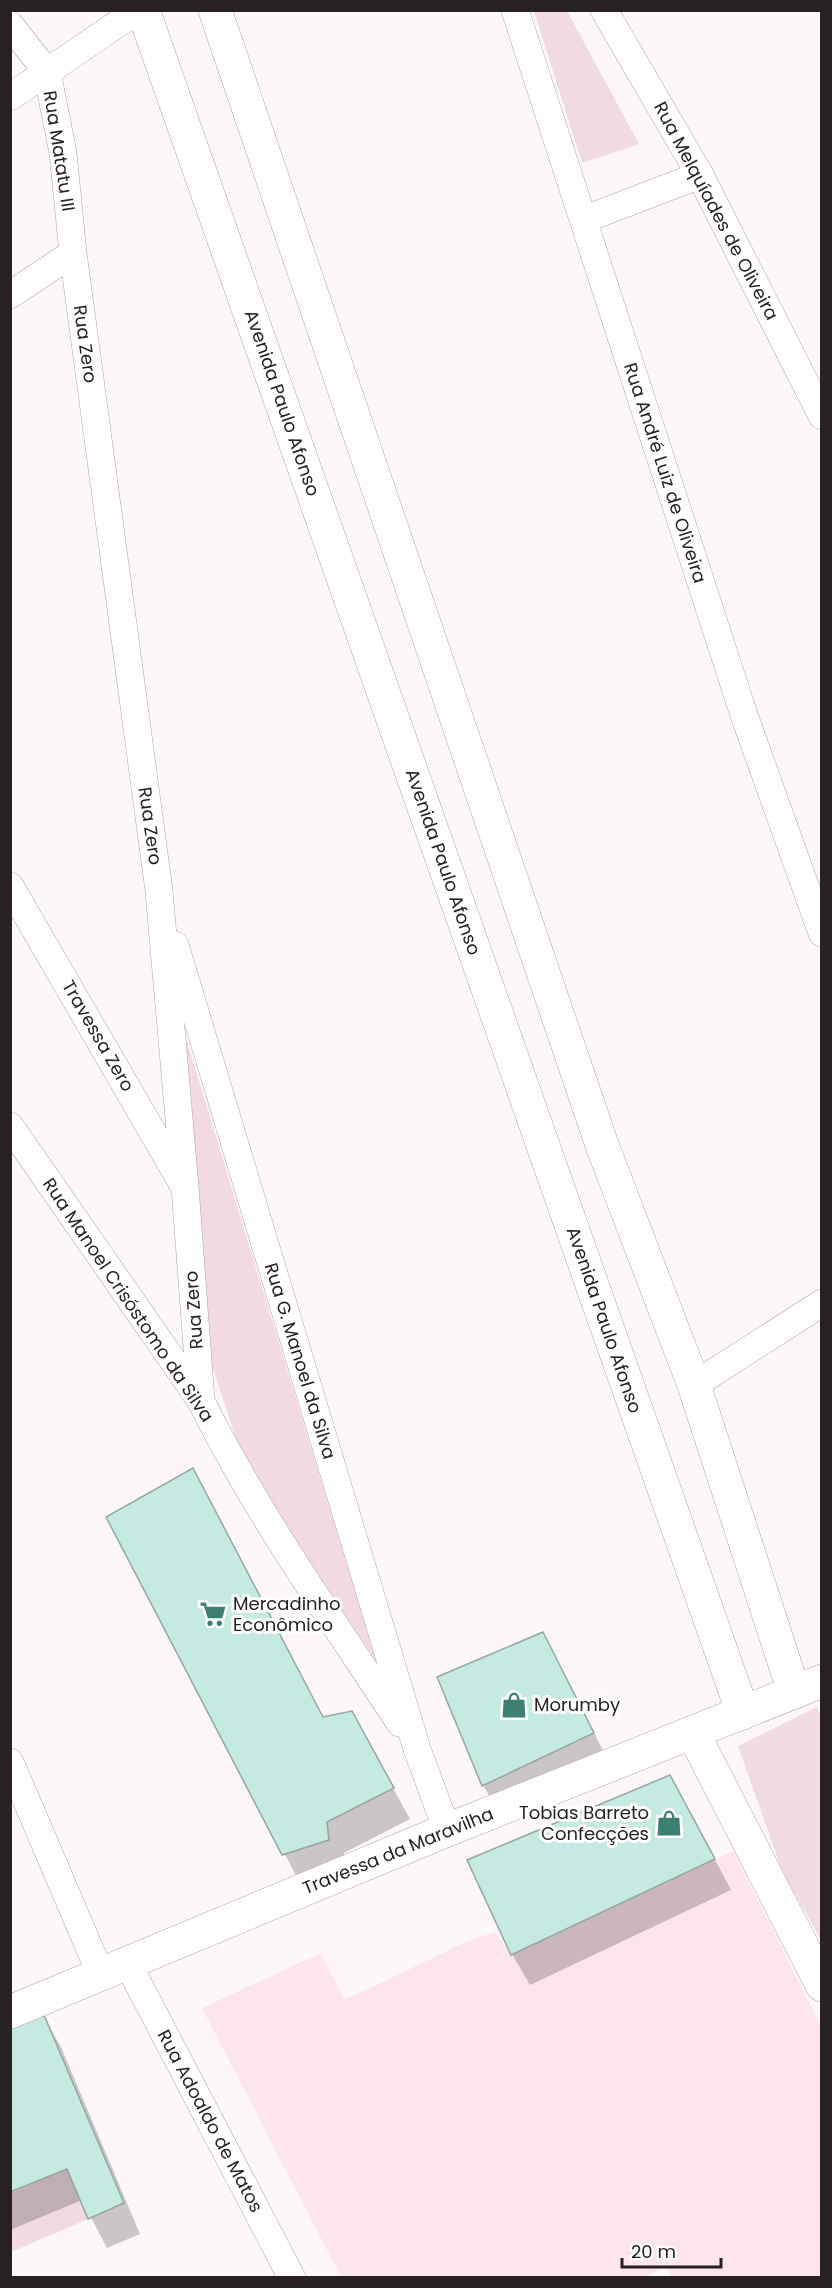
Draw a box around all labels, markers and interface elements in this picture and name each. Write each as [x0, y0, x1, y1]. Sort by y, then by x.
street label: Rua Matatu III [38, 89, 81, 213]
street label: Rua Melquíades de Oliveira [648, 97, 785, 324]
street label: Rua Zero [68, 303, 103, 385]
street label: Avenida Paulo Afonso [239, 306, 326, 499]
street label: Rua André Luiz de Oliveira [618, 359, 713, 586]
street label: Avenida Paulo Afonso [400, 765, 487, 958]
street label: Rua Zero [133, 785, 168, 867]
street label: Travessa Zero [56, 975, 140, 1096]
street label: Rua Manoel Crisóstomo da Silva [37, 1173, 220, 1427]
street label: Avenida Paulo Afonso [561, 1223, 648, 1416]
street label: Rua G. Manoel da Silva [259, 1260, 342, 1462]
street label: Rua Zero [178, 1270, 209, 1350]
place label: Mercadinho Econômico [233, 1591, 341, 1637]
supermarket icon: Mercadinho Econômico [198, 1599, 228, 1629]
shop icon: Morumby [499, 1690, 529, 1720]
place label: Morumby [534, 1692, 620, 1717]
place label: Tobias Barreto Confecções [519, 1800, 649, 1846]
street label: Travessa da Maravilha [299, 1801, 497, 1900]
shop icon: Tobias Barreto Confecções [654, 1808, 684, 1838]
street label: Rua Adoaldo de Matos [152, 2025, 269, 2217]
scale bar [622, 2231, 721, 2269]
text: 20 m [631, 2239, 676, 2264]

